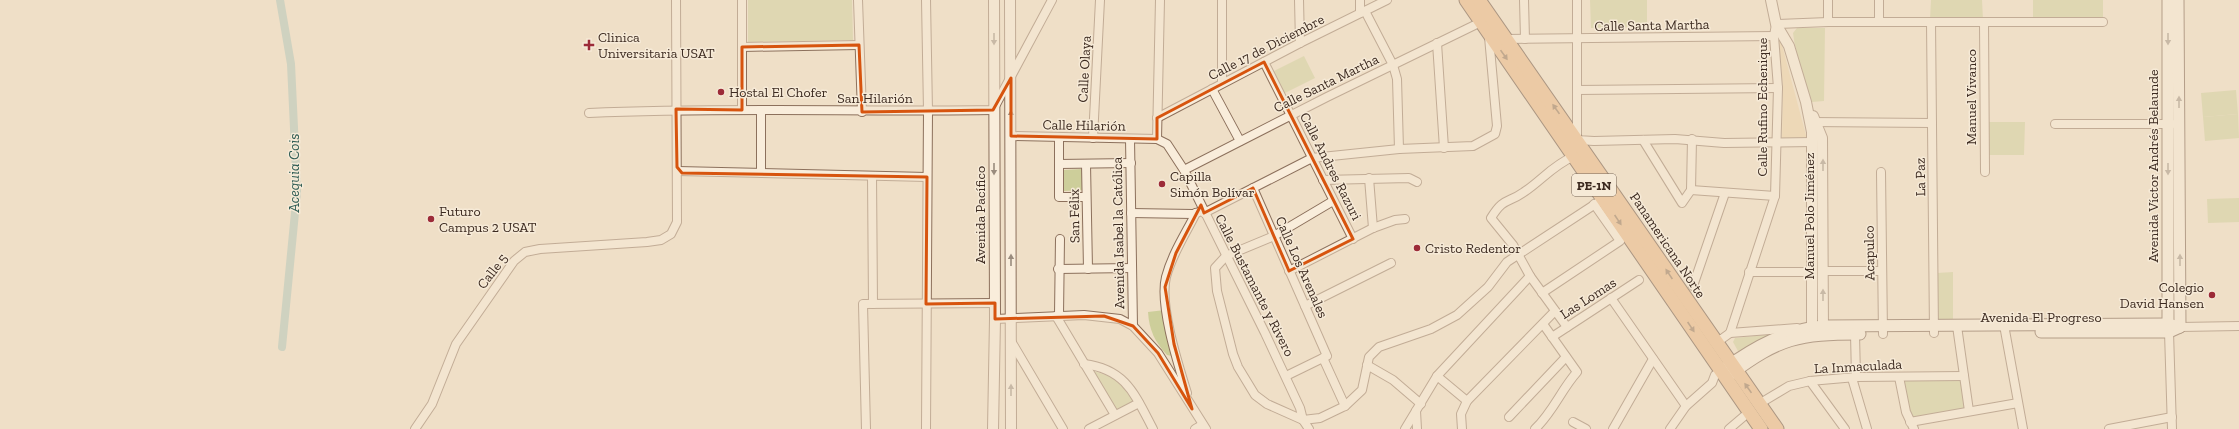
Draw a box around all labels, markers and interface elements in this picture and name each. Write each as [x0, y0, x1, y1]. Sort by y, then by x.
street label: Calle 17 de Diciembre [1205, 11, 1328, 84]
street label: Calle Santa Martha [1594, 16, 1710, 35]
place label: Clinica Universitaria USAT [598, 29, 715, 62]
one-way arrow [991, 33, 997, 46]
one-way arrow [2165, 33, 2171, 46]
street label: Calle Olaya [1074, 35, 1095, 103]
street label: Calle Rufino Echenique [1754, 37, 1771, 176]
marker: Clinica Universitaria USAT [583, 39, 595, 51]
street label: Manuel Vivanco [1963, 49, 1980, 145]
street label: Calle Santa Martha [1271, 50, 1382, 116]
one-way arrow [1500, 50, 1508, 60]
street label: Avenida Víctor Andrés Belaunde [2145, 69, 2162, 263]
place label: Hostal El Chofer [729, 84, 828, 101]
marker: Hostal El Chofer [716, 87, 726, 97]
street label: San Hilarión [837, 90, 913, 107]
one-way arrow [2176, 95, 2182, 108]
one-way arrow [1552, 104, 1560, 114]
one-way arrow [1008, 109, 1014, 122]
street label: Calle Andres Razuri [1296, 109, 1365, 223]
street label: Calle Hilarión [1042, 116, 1126, 135]
water label: Acequia Cois [285, 133, 303, 214]
street label: Manuel Polo Jiménez [1801, 152, 1818, 279]
street label: Avenida Isabel la Católica [1109, 156, 1128, 309]
street label: La Paz [1912, 157, 1929, 197]
one-way arrow [1820, 158, 1826, 171]
one-way arrow [991, 163, 997, 176]
one-way arrow [2165, 163, 2171, 176]
street label: Avenida Pacífico [972, 166, 989, 264]
place label: Capilla Simón Bolívar [1170, 168, 1255, 201]
road number: PE-1N [1572, 174, 1616, 196]
marker: Capilla Simón Bolívar [1157, 179, 1167, 189]
street label: San Félix [1066, 189, 1083, 243]
street label: Panamericana Norte [1626, 189, 1710, 302]
place label: Futuro Campus 2 USAT [439, 203, 537, 236]
street label: Calle Bustamante y Rivero [1211, 211, 1298, 359]
marker: Futuro Campus 2 USAT [426, 214, 436, 224]
street label: Calle Los Arenales [1272, 214, 1332, 321]
one-way arrow [1614, 214, 1621, 225]
street label: Acapulco [1861, 225, 1878, 281]
place label: Cristo Redentor [1425, 240, 1521, 257]
marker: Cristo Redentor [1412, 243, 1422, 253]
street label: Calle 5 [474, 250, 511, 292]
one-way arrow [1008, 253, 1014, 266]
one-way arrow [2177, 253, 2183, 266]
one-way arrow [1665, 269, 1673, 279]
street label: Las Lomas [1557, 274, 1620, 323]
place label: Colegio David Hansen [2120, 279, 2204, 312]
one-way arrow [1820, 288, 1826, 301]
marker: Colegio David Hansen [2207, 290, 2217, 300]
street label: Avenida El Progreso [1980, 309, 2102, 326]
one-way arrow [1687, 322, 1695, 332]
street label: La Inmaculada [1814, 356, 1903, 377]
one-way arrow [1008, 383, 1014, 396]
one-way arrow [1744, 383, 1752, 394]

